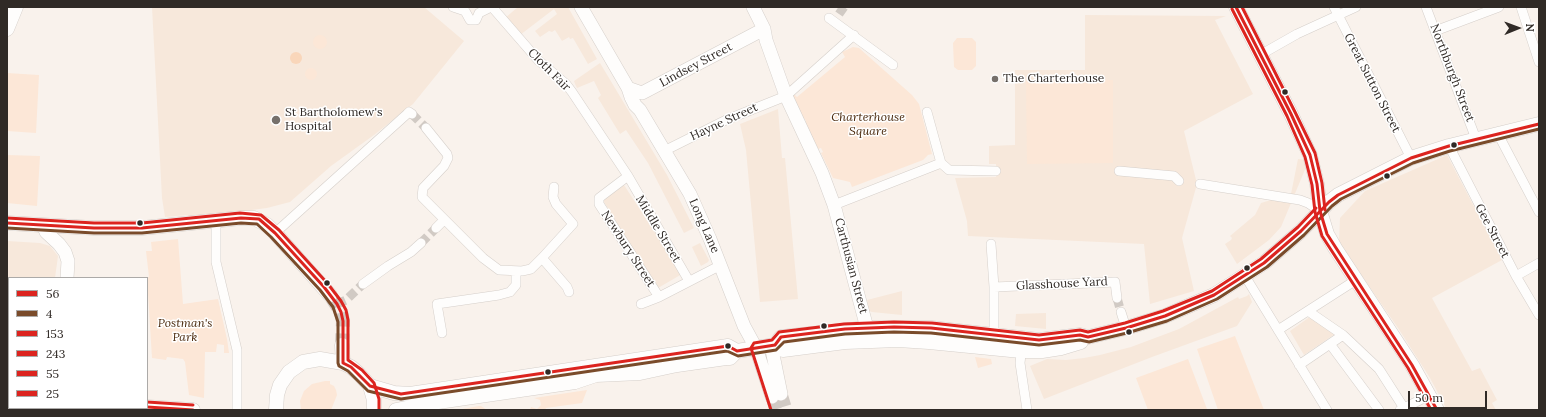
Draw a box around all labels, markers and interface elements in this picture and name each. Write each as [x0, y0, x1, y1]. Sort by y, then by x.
north arrow [1498, 8, 1538, 48]
street label: Northburgh Street [1427, 22, 1477, 124]
text: N [1523, 23, 1537, 32]
street label: Great Sutton Street [1341, 31, 1403, 135]
street label: Lindsey Street [657, 40, 735, 90]
street label: Cloth Fair [525, 46, 573, 94]
place label: The Charterhouse [1003, 72, 1104, 86]
marker: The Charterhouse [990, 74, 1000, 84]
unlabelled marker [1280, 87, 1290, 97]
street label: Hayne Street [688, 100, 760, 144]
place label: St Bartholomew's Hospital [285, 106, 382, 134]
park label: Charterhouse Square [831, 111, 905, 139]
marker: St Bartholomew's Hospital [270, 114, 282, 126]
unlabelled marker [1449, 140, 1459, 150]
unlabelled marker [1382, 171, 1392, 181]
street label: Middle Street [632, 193, 684, 265]
street label: Long Lane [686, 196, 722, 256]
street label: Gee Street [1472, 201, 1512, 261]
street label: Newbury Street [598, 208, 658, 290]
street label: Carthusian Street [831, 217, 871, 315]
unlabelled marker [135, 218, 145, 228]
unlabelled marker [1242, 263, 1252, 273]
street label: Glasshouse Yard [1016, 274, 1108, 294]
legend [8, 277, 148, 409]
unlabelled marker [322, 278, 332, 288]
text: 56 [46, 286, 59, 301]
text: 4 [46, 306, 53, 321]
park label: Postman's Park [158, 317, 212, 345]
unlabelled marker [819, 321, 829, 331]
text: 153 [46, 326, 64, 341]
unlabelled marker [1124, 327, 1134, 337]
unlabelled marker [723, 341, 733, 351]
text: 243 [46, 346, 65, 361]
text: 55 [46, 366, 59, 381]
unlabelled marker [543, 367, 553, 377]
scale bar [1410, 383, 1489, 409]
text: 25 [46, 386, 59, 401]
text: 50 m [1415, 390, 1443, 405]

